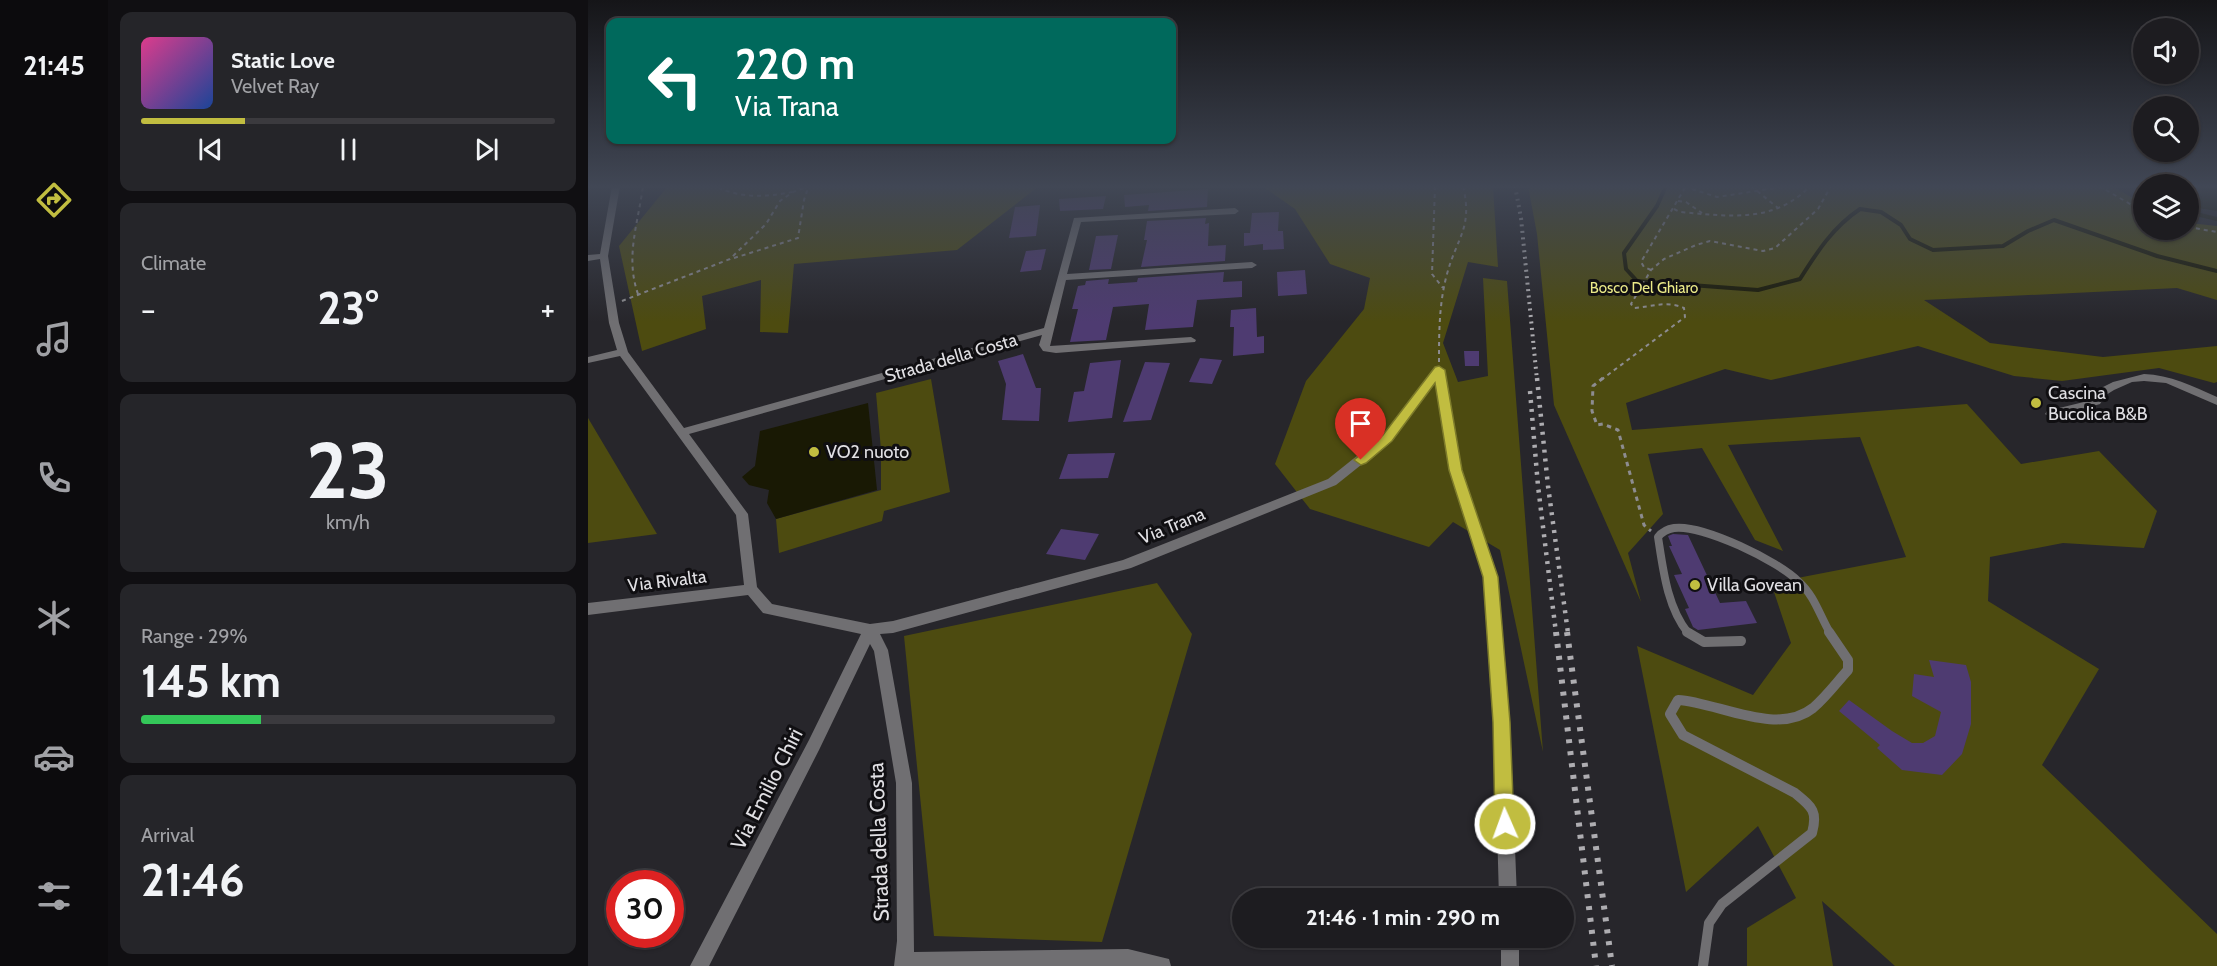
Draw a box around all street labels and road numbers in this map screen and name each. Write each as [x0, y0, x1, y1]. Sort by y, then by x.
street label: Strada della Costa [882, 329, 1020, 387]
street label: Via Trana [1136, 503, 1209, 549]
street label: Via Rivalta [626, 565, 708, 597]
street label: Via Emilio Chiri [725, 724, 808, 854]
street label: Strada della Costa [863, 762, 894, 922]

